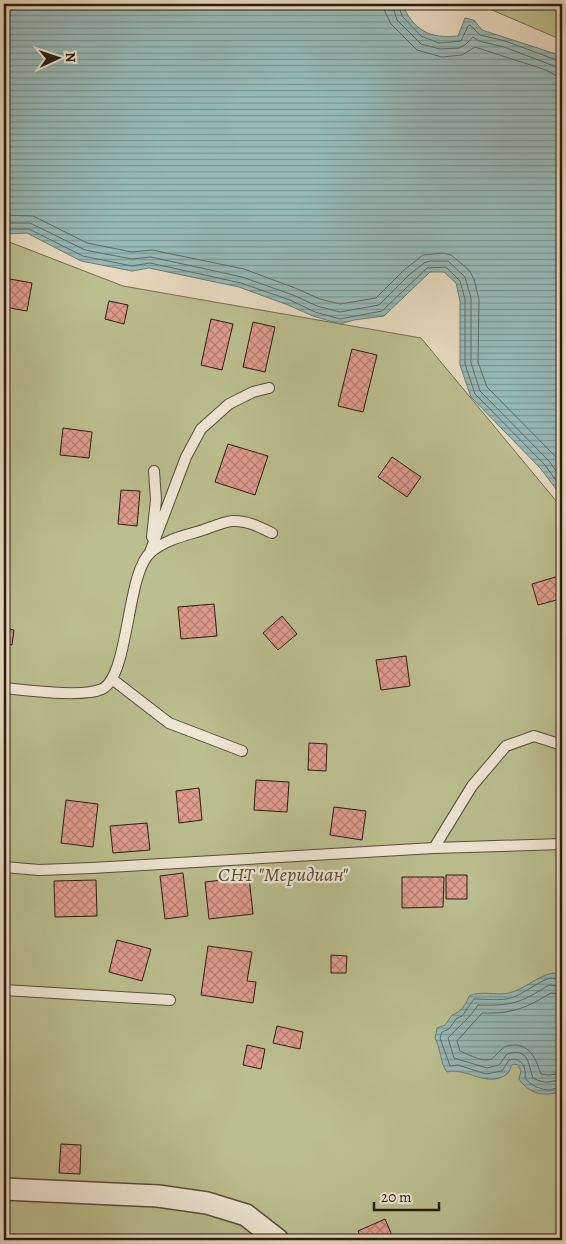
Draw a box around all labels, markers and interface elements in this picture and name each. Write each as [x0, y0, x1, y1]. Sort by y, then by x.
north arrow [32, 32, 82, 82]
text: N [61, 52, 80, 63]
park label: СНТ "Меридиан" [218, 861, 349, 888]
scale bar [374, 1179, 438, 1211]
text: 20 m [381, 1187, 412, 1207]

